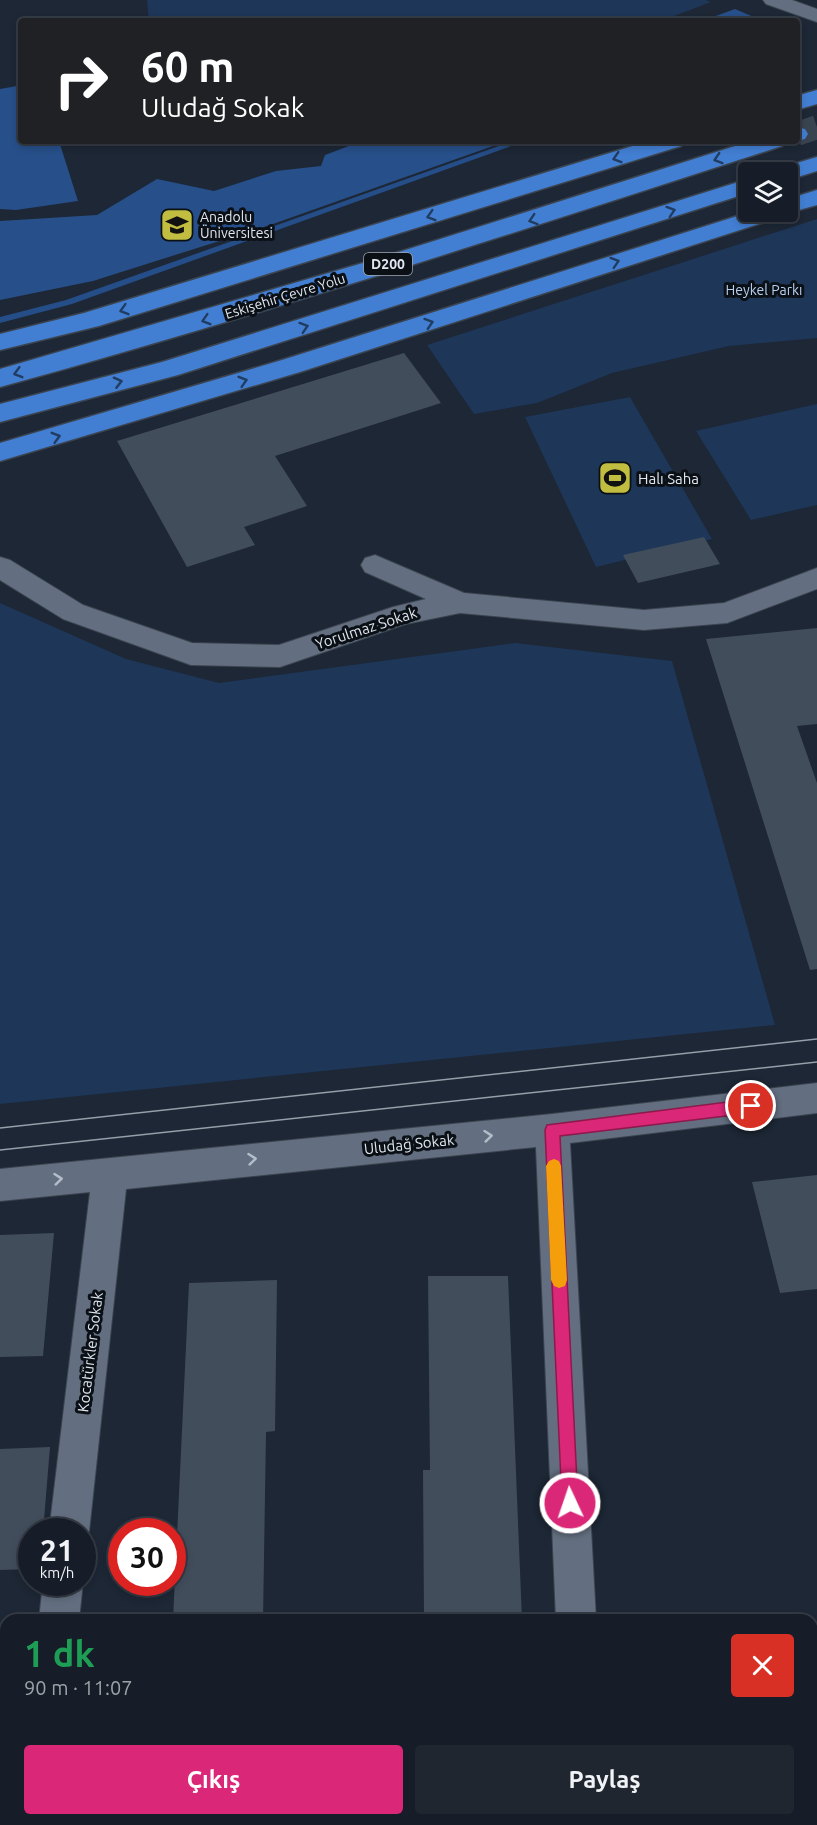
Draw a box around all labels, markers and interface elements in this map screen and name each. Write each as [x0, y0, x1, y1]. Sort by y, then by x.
icon: right [42, 42, 120, 120]
text: 60 m [141, 43, 235, 90]
text: Uludağ Sokak [141, 92, 304, 122]
one-way arrow [612, 151, 623, 163]
one-way arrow [713, 152, 724, 164]
map controls [738, 162, 798, 222]
button: layers [738, 162, 798, 222]
one-way arrow [665, 205, 676, 218]
school or university icon: Anadolu Üniversitesi [159, 207, 195, 243]
place label: Anadolu Üniversitesi [200, 209, 273, 241]
one-way arrow [426, 209, 437, 221]
one-way arrow [528, 212, 539, 225]
road number: D200 [364, 253, 412, 275]
one-way arrow [609, 257, 620, 270]
street label: Eskişehir Çevre Yolu [223, 270, 347, 322]
park label: Heykel Parkı [726, 282, 802, 298]
one-way arrow [119, 303, 130, 315]
one-way arrow [201, 313, 212, 325]
one-way arrow [423, 317, 434, 330]
one-way arrow [298, 321, 309, 334]
one-way arrow [14, 366, 24, 378]
one-way arrow [237, 376, 248, 389]
one-way arrow [113, 377, 123, 390]
one-way arrow [50, 432, 61, 444]
sports icon: Halı Saha [597, 460, 633, 496]
place label: Halı Saha [638, 470, 699, 487]
street label: Yorulmaz Sokak [313, 603, 419, 652]
pin [725, 1080, 776, 1131]
icon: arrive [734, 1089, 767, 1122]
one-way arrow [484, 1130, 493, 1143]
street label: Uludağ Sokak [363, 1131, 455, 1157]
one-way arrow [248, 1153, 257, 1166]
one-way arrow [54, 1173, 63, 1186]
street label: Kocatürkler Sokak [74, 1291, 106, 1413]
position arrow [538, 1471, 602, 1535]
speed limit sign: 30 [108, 1518, 186, 1596]
text: 21 [40, 1533, 74, 1567]
text: km/h [40, 1564, 74, 1581]
text: 1 dk [24, 1633, 95, 1674]
button: close [731, 1634, 794, 1697]
text: 90 m · 11:07 [24, 1676, 133, 1699]
button: Çıkış [24, 1745, 403, 1814]
button: Paylaş [415, 1745, 794, 1814]

